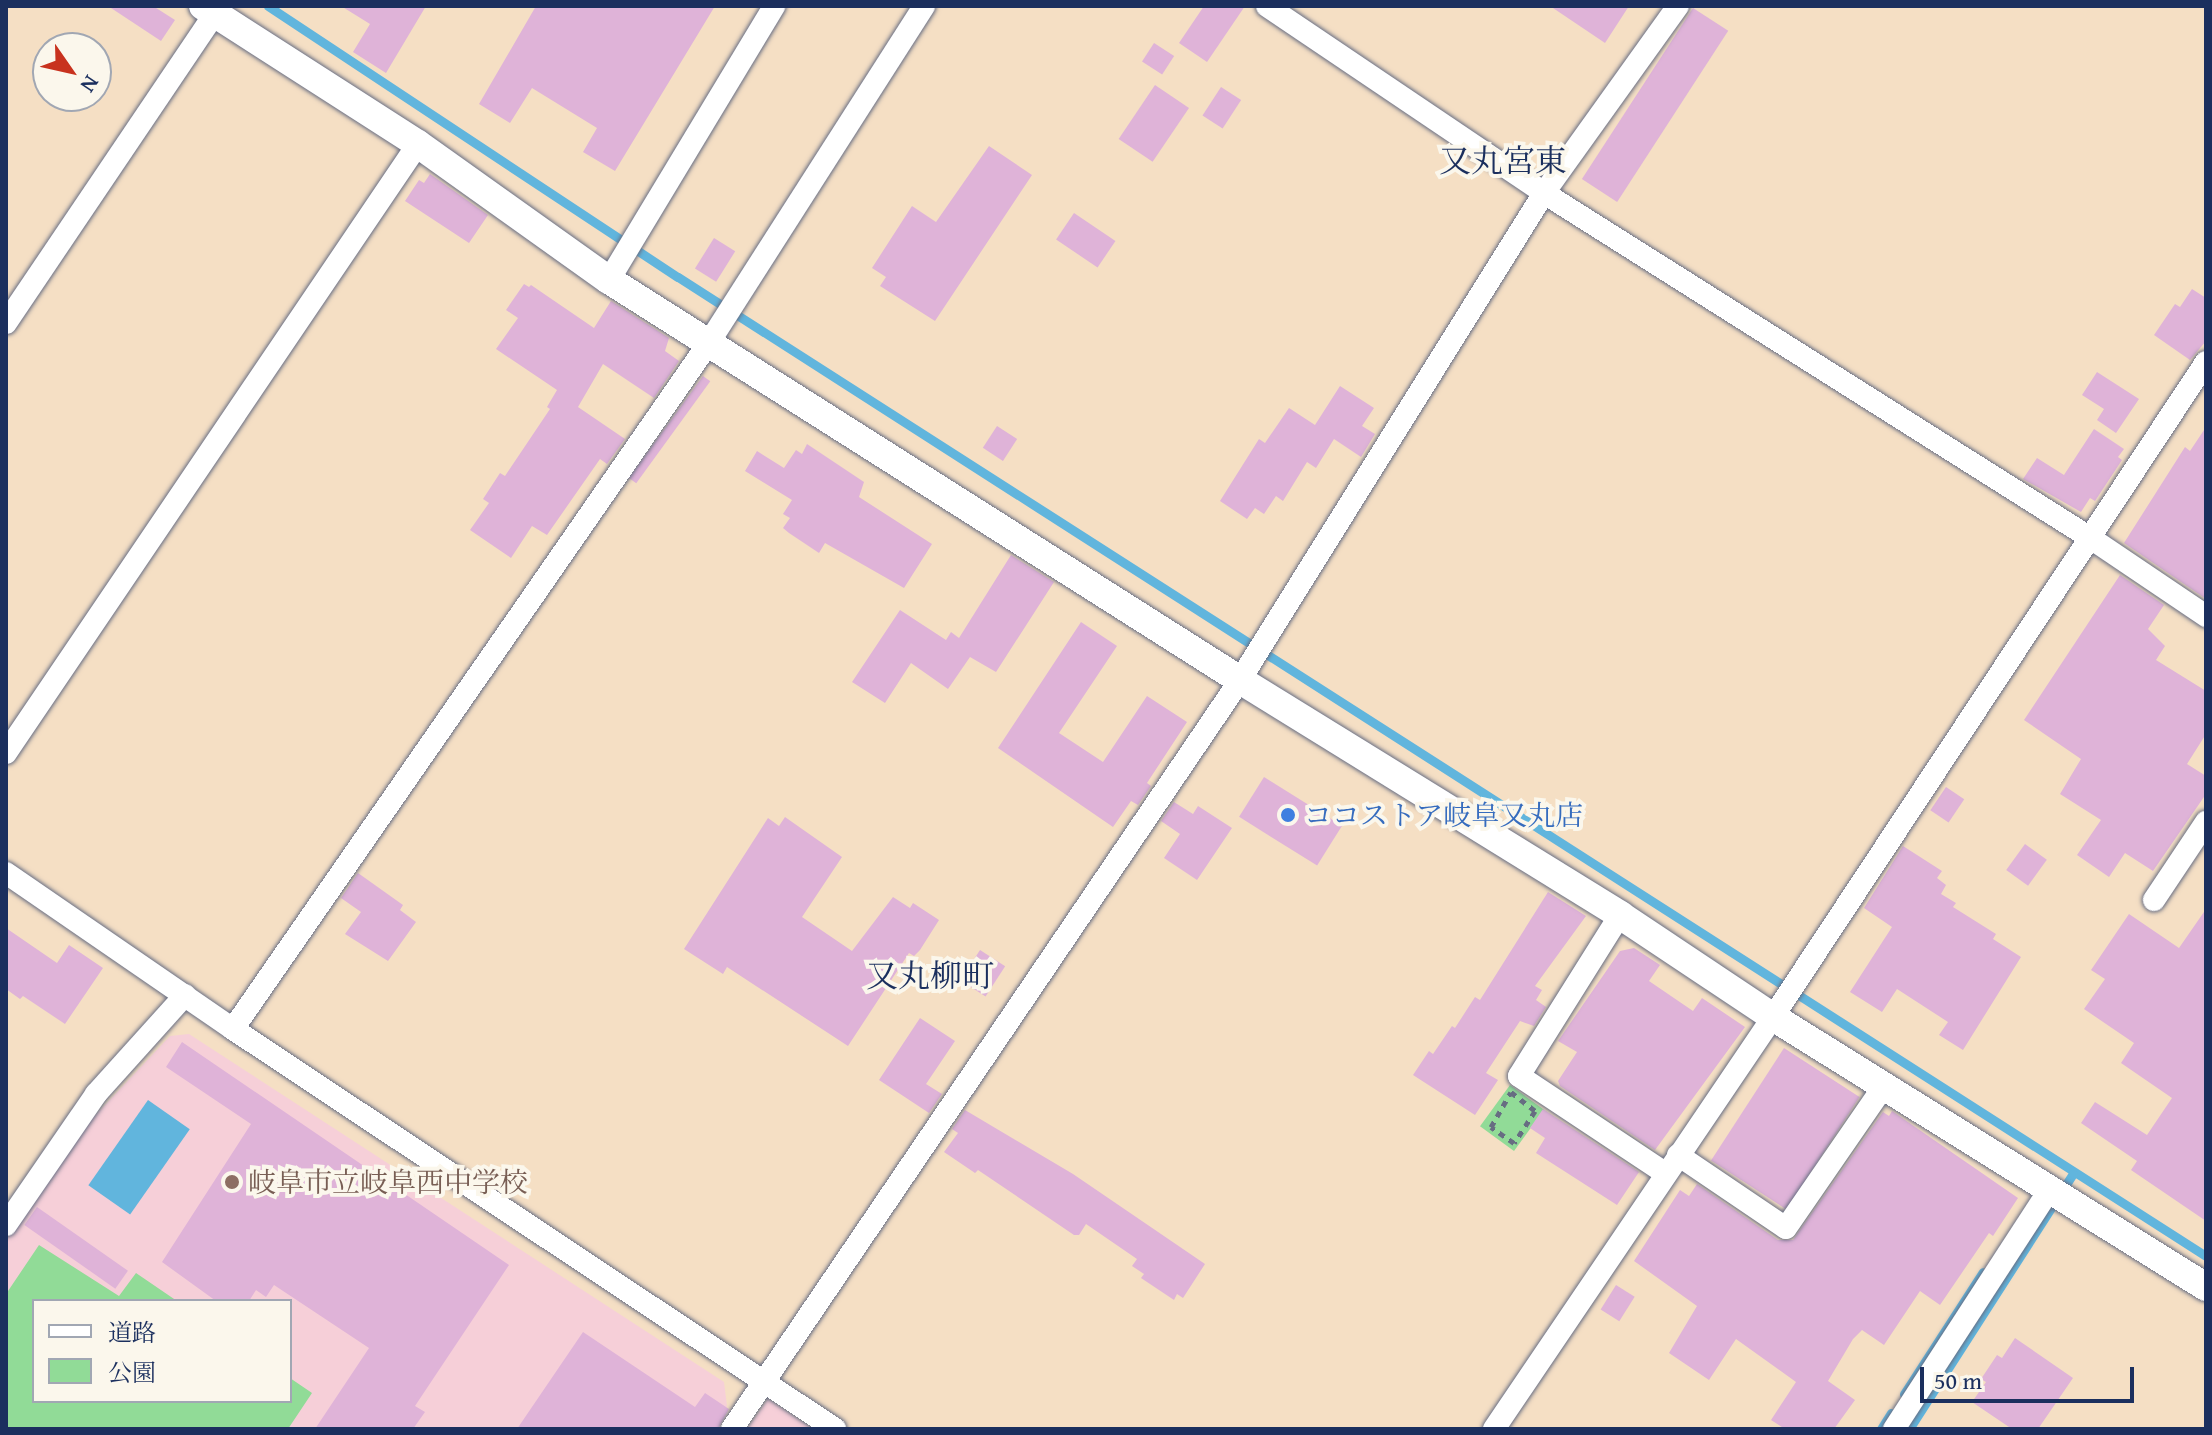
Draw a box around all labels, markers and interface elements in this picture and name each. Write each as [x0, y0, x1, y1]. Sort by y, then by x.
north arrow [32, 32, 112, 112]
text: N [73, 69, 108, 99]
district label: 又丸宮東 [1439, 142, 1567, 180]
place label: ココストア岐阜又丸店 [1304, 798, 1584, 832]
marker: ココストア岐阜又丸店 [1279, 806, 1297, 824]
district label: 又丸柳町 [866, 957, 994, 995]
place label: 岐阜市立岐阜西中学校 [248, 1165, 528, 1199]
marker: 岐阜市立岐阜西中学校 [223, 1173, 241, 1191]
legend [32, 1299, 292, 1403]
text: 道路 [108, 1315, 156, 1350]
scale bar [1924, 1351, 2138, 1401]
text: 公園 [108, 1355, 156, 1390]
text: 50 m [1934, 1363, 1982, 1398]

